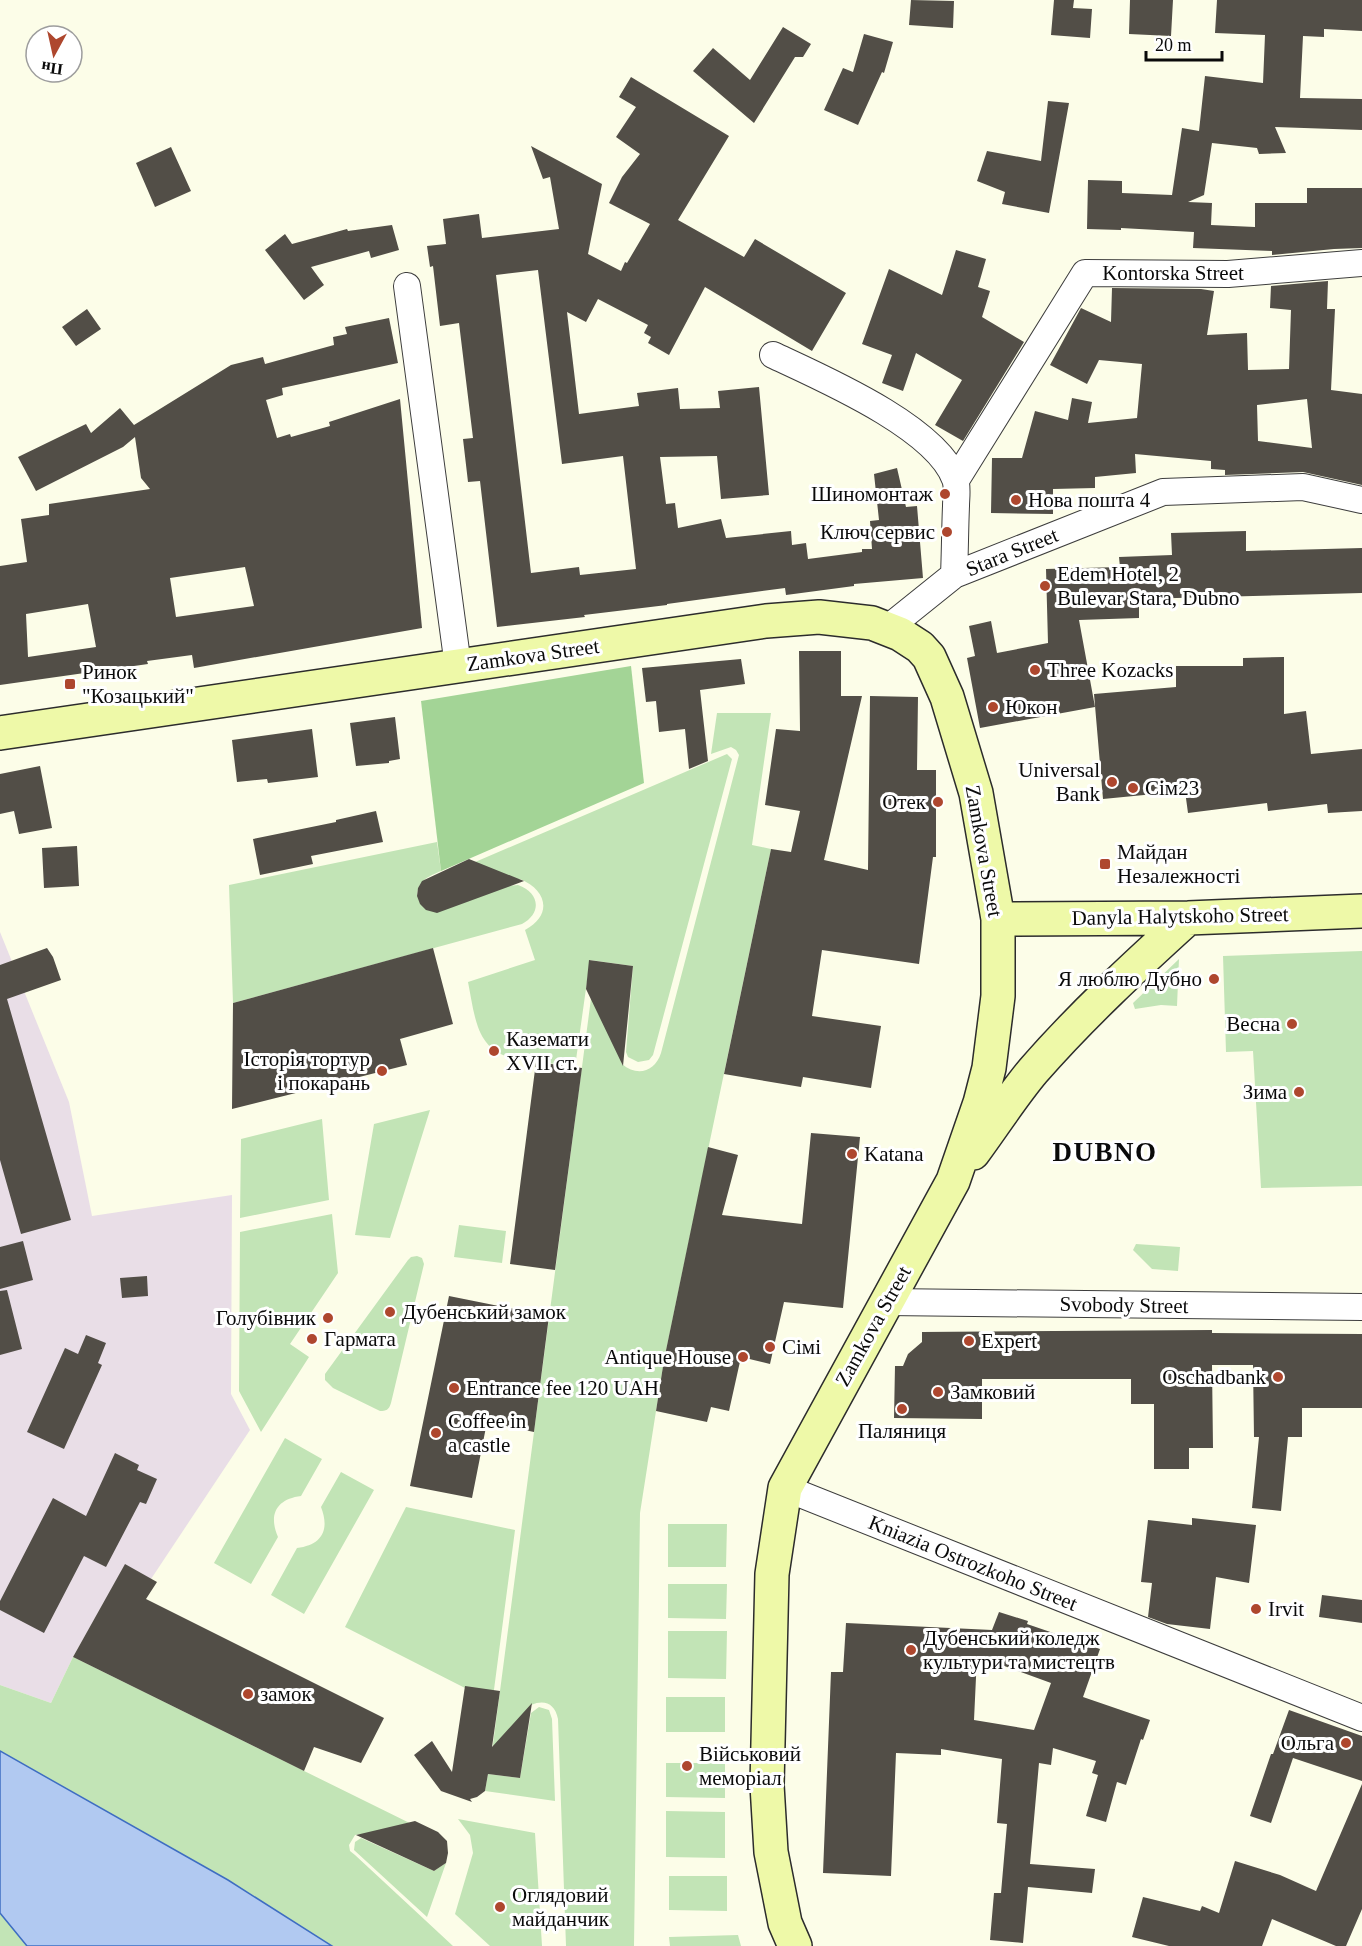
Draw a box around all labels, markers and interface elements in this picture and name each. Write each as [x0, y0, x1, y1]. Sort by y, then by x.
north arrow [24, 24, 84, 84]
scale bar [1146, 24, 1222, 62]
text: 20 m [1155, 35, 1192, 55]
text: Пн [40, 58, 64, 78]
street label: Kontorska Street [1102, 261, 1244, 285]
place label: Шиномонтаж [811, 482, 933, 506]
marker: Шиномонтаж [938, 487, 952, 501]
place label: Нова пошта 4 [1028, 488, 1151, 512]
marker: Нова пошта 4 [1009, 493, 1023, 507]
place label: Ключ сервис [820, 520, 935, 544]
street label: Stara Street [962, 523, 1062, 581]
marker: Ключ сервис [940, 525, 954, 539]
place label: Edem Hotel, 2 Bulevar Stara, Dubno [1057, 562, 1240, 610]
marker: Edem Hotel, 2 Bulevar Stara, Dubno [1038, 579, 1052, 593]
street label: Zamkova Street [465, 634, 601, 676]
place label: Three Kozacks [1047, 658, 1174, 682]
place label: Ринок "Козацький" [82, 660, 194, 708]
marker: Three Kozacks [1028, 663, 1042, 677]
marker: Ринок "Козацький" [63, 677, 77, 691]
place label: Юкон [1005, 695, 1057, 719]
marker: Юкон [986, 700, 1000, 714]
place label: Universal Bank [1018, 758, 1100, 806]
marker: Universal Bank [1105, 775, 1119, 789]
place label: Сім23 [1145, 776, 1199, 800]
marker: Сім23 [1126, 781, 1140, 795]
street label: Zamkova Street [961, 783, 1007, 919]
place label: Отек [882, 790, 927, 814]
marker: Отек [931, 795, 945, 809]
place label: Майдан Незалежності [1117, 840, 1241, 888]
marker: Майдан Незалежності [1098, 857, 1112, 871]
street label: Danyla Halytskoho Street [1071, 902, 1289, 930]
place label: Я люблю Дубно [1058, 967, 1202, 991]
marker: Я люблю Дубно [1207, 972, 1221, 986]
place label: Весна [1226, 1012, 1281, 1036]
marker: Весна [1285, 1017, 1299, 1031]
place label: Каземати XVII ст. [506, 1027, 589, 1075]
marker: Каземати XVII ст. [487, 1044, 501, 1058]
place label: Історія тортур і покарань [244, 1047, 370, 1095]
marker: Історія тортур і покарань [375, 1064, 389, 1078]
place label: Зима [1243, 1080, 1288, 1104]
marker: Зима [1292, 1085, 1306, 1099]
district label: DUBNO [1052, 1137, 1158, 1167]
place label: Katana [864, 1142, 924, 1166]
marker: Katana [845, 1147, 859, 1161]
street label: Zamkova Street [830, 1262, 916, 1390]
street label: Svobody Street [1059, 1292, 1189, 1318]
place label: Дубенський замок [402, 1300, 567, 1324]
marker: Дубенський замок [383, 1305, 397, 1319]
place label: Голубівник [216, 1306, 317, 1330]
marker: Голубівник [321, 1311, 335, 1325]
place label: Гармата [324, 1327, 396, 1351]
place label: Expert [981, 1329, 1037, 1353]
marker: Гармата [305, 1332, 319, 1346]
marker: Expert [962, 1334, 976, 1348]
place label: Сімі [782, 1335, 821, 1359]
marker: Сімі [763, 1340, 777, 1354]
place label: Antique House [604, 1345, 731, 1369]
marker: Antique House [736, 1350, 750, 1364]
place label: Oschadbank [1162, 1365, 1266, 1389]
marker: Oschadbank [1271, 1370, 1285, 1384]
place label: Entrance fee 120 UAH [466, 1376, 659, 1400]
place label: Замковий [950, 1380, 1035, 1404]
marker: Entrance fee 120 UAH [447, 1381, 461, 1395]
marker: Замковий [931, 1385, 945, 1399]
marker: Паляниця [895, 1402, 909, 1416]
place label: Coffee in a castle [448, 1409, 527, 1457]
place label: Паляниця [858, 1419, 946, 1443]
marker: Coffee in a castle [429, 1426, 443, 1440]
street label: Kniazia Ostrozkoho Street [865, 1510, 1081, 1616]
place label: Irvit [1268, 1597, 1304, 1621]
marker: Irvit [1249, 1602, 1263, 1616]
place label: Дубенський коледж культури та мистецтв [923, 1626, 1115, 1674]
marker: Дубенський коледж культури та мистецтв [904, 1643, 918, 1657]
place label: замок [260, 1682, 312, 1706]
marker: замок [241, 1687, 255, 1701]
place label: Ольга [1281, 1731, 1335, 1755]
marker: Ольга [1339, 1736, 1353, 1750]
place label: Військовий меморіал [699, 1742, 801, 1790]
marker: Військовий меморіал [680, 1759, 694, 1773]
place label: Оглядовий майданчик [512, 1883, 610, 1931]
marker: Оглядовий майданчик [493, 1900, 507, 1914]

